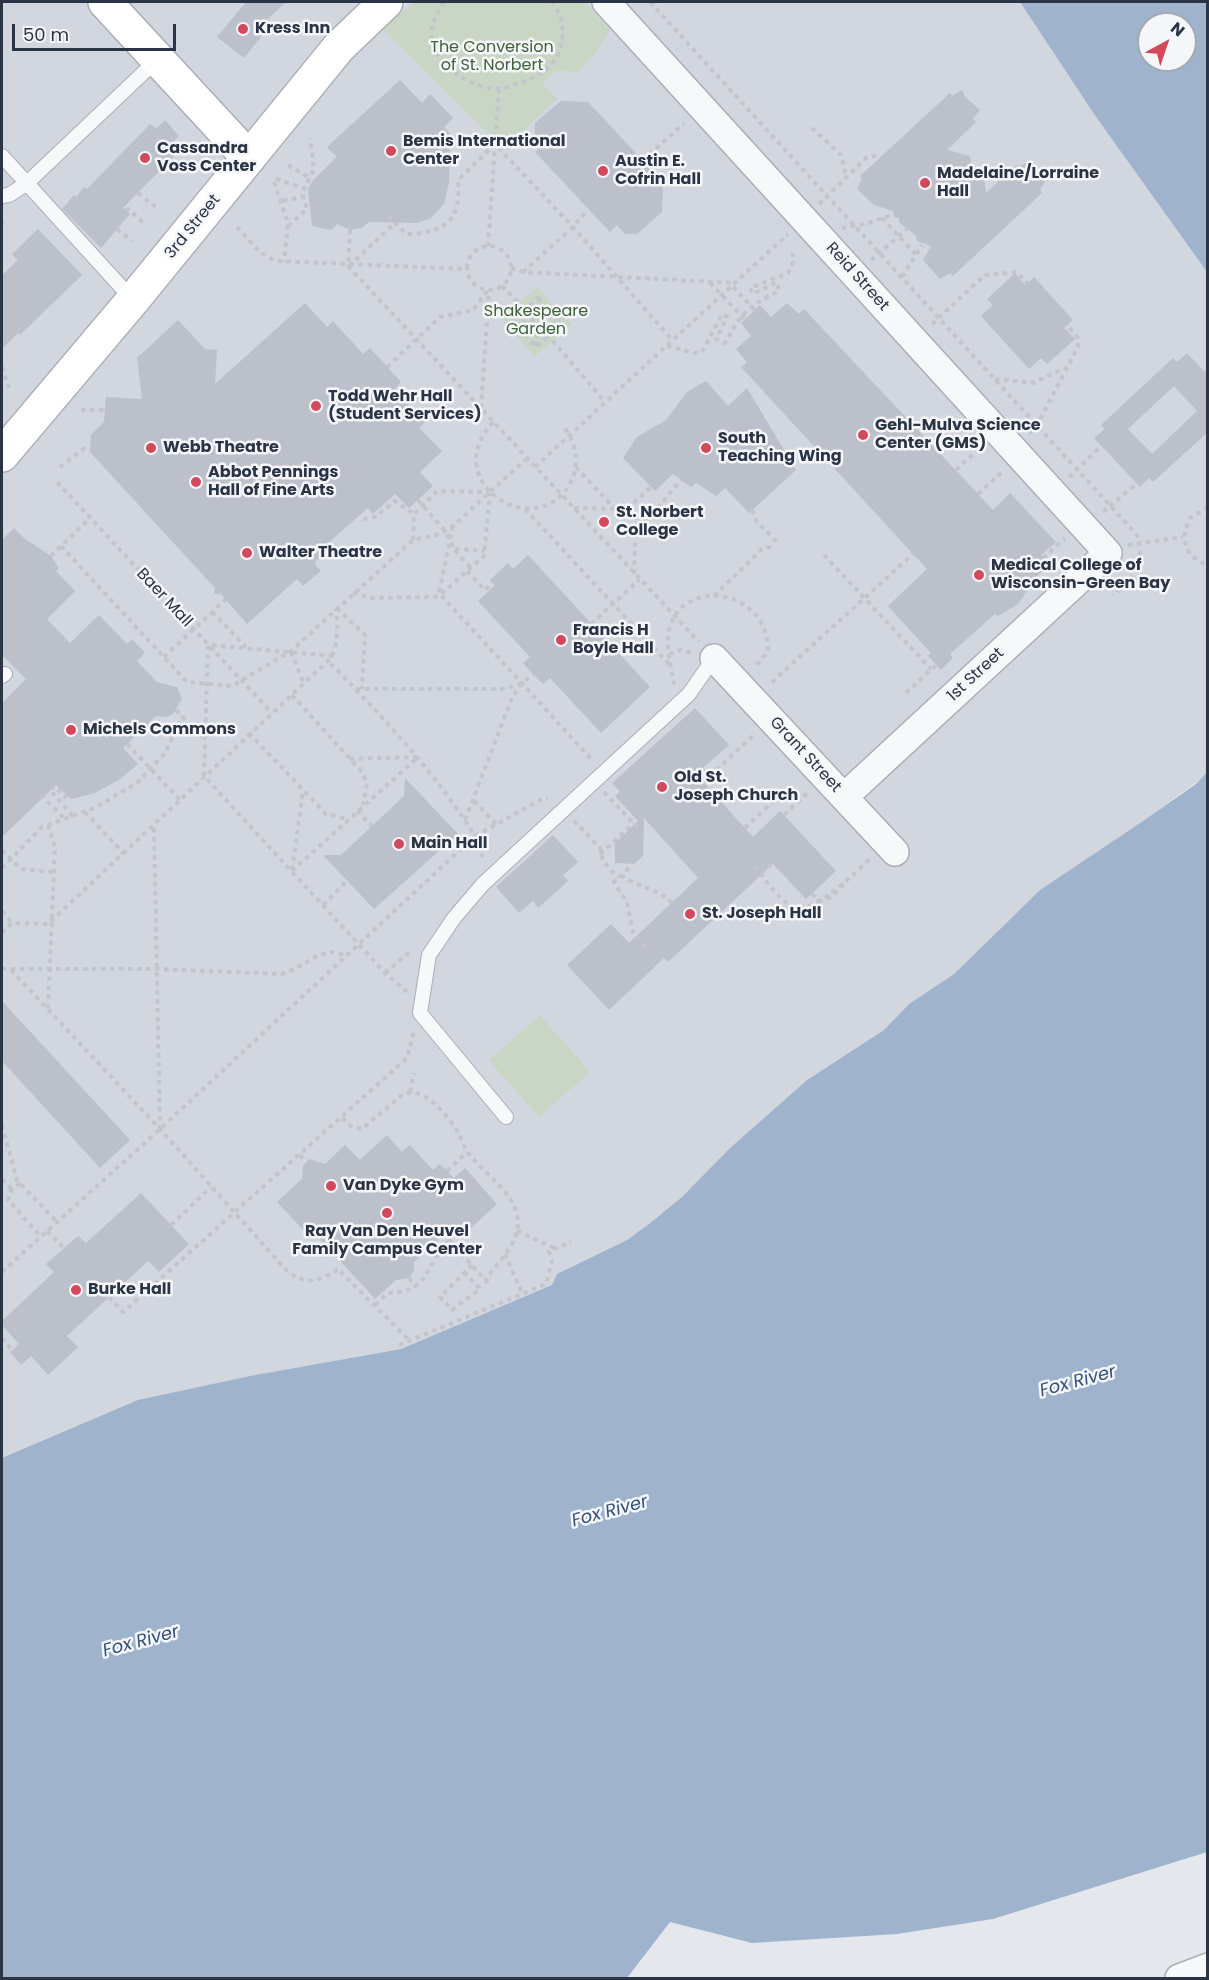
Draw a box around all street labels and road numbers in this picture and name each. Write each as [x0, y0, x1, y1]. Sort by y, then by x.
street label: 3rd Street [161, 191, 225, 263]
street label: Reid Street [821, 239, 893, 315]
street label: Baer Mall [132, 565, 196, 631]
street label: 1st Street [944, 644, 1008, 706]
street label: Grant Street [765, 713, 845, 797]

